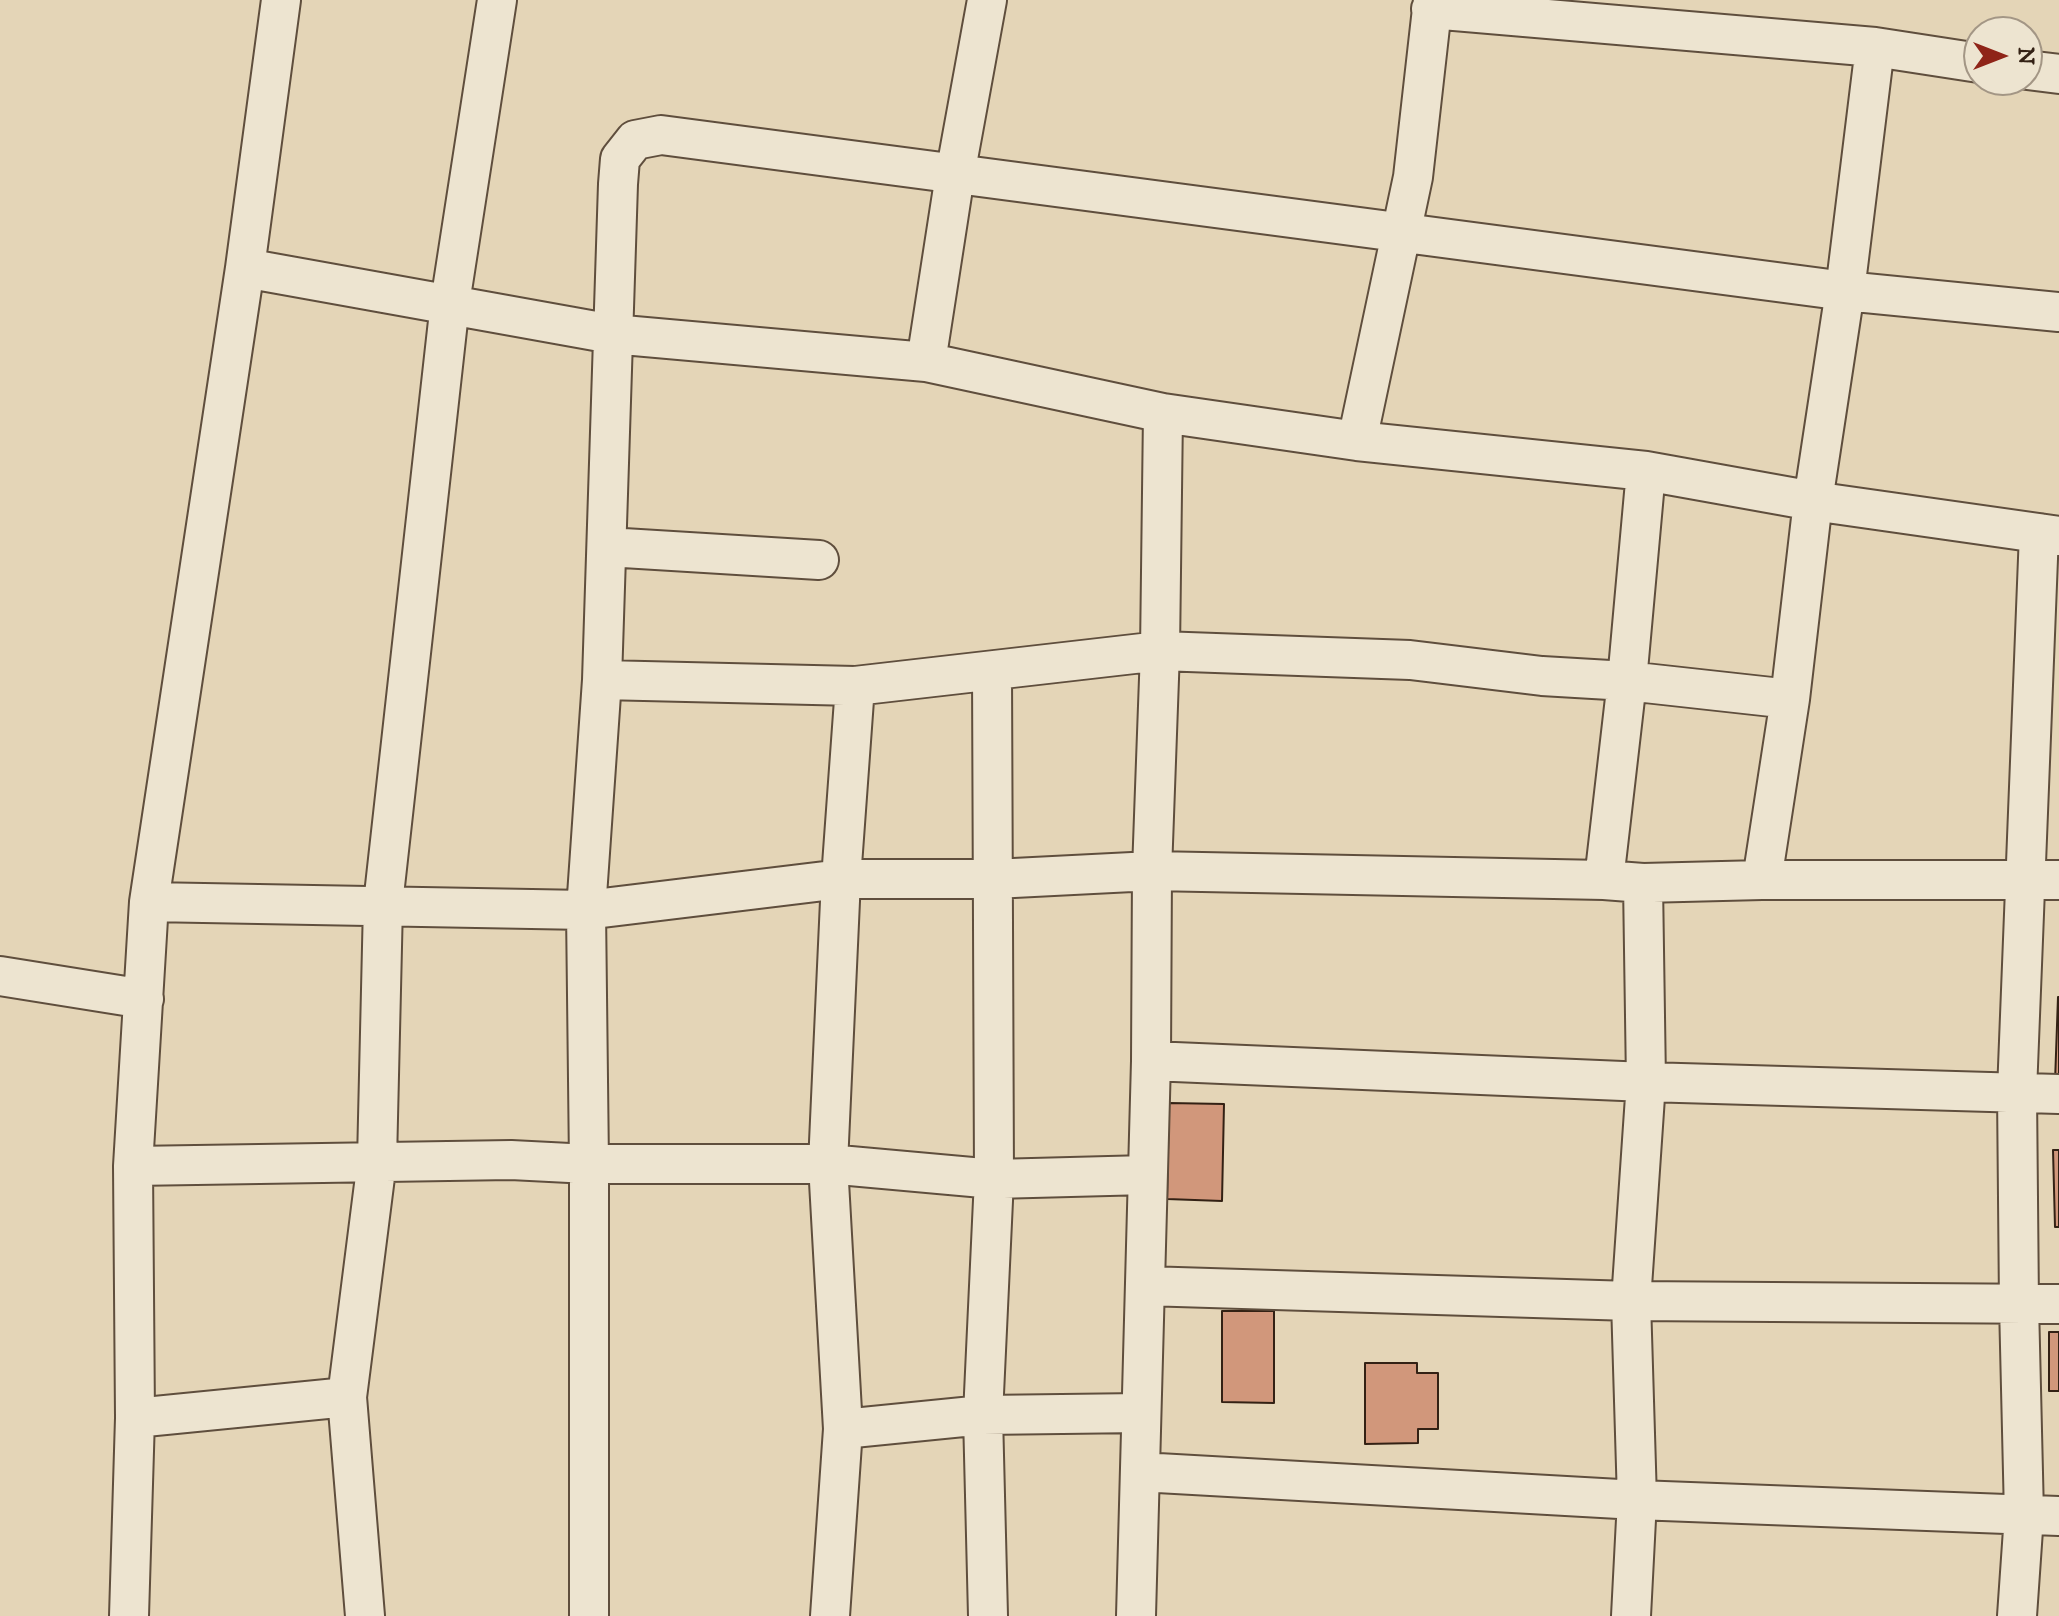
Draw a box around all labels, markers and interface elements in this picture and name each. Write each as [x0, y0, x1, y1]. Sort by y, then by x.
north arrow [1963, 16, 2043, 96]
text: N [2012, 47, 2039, 65]

